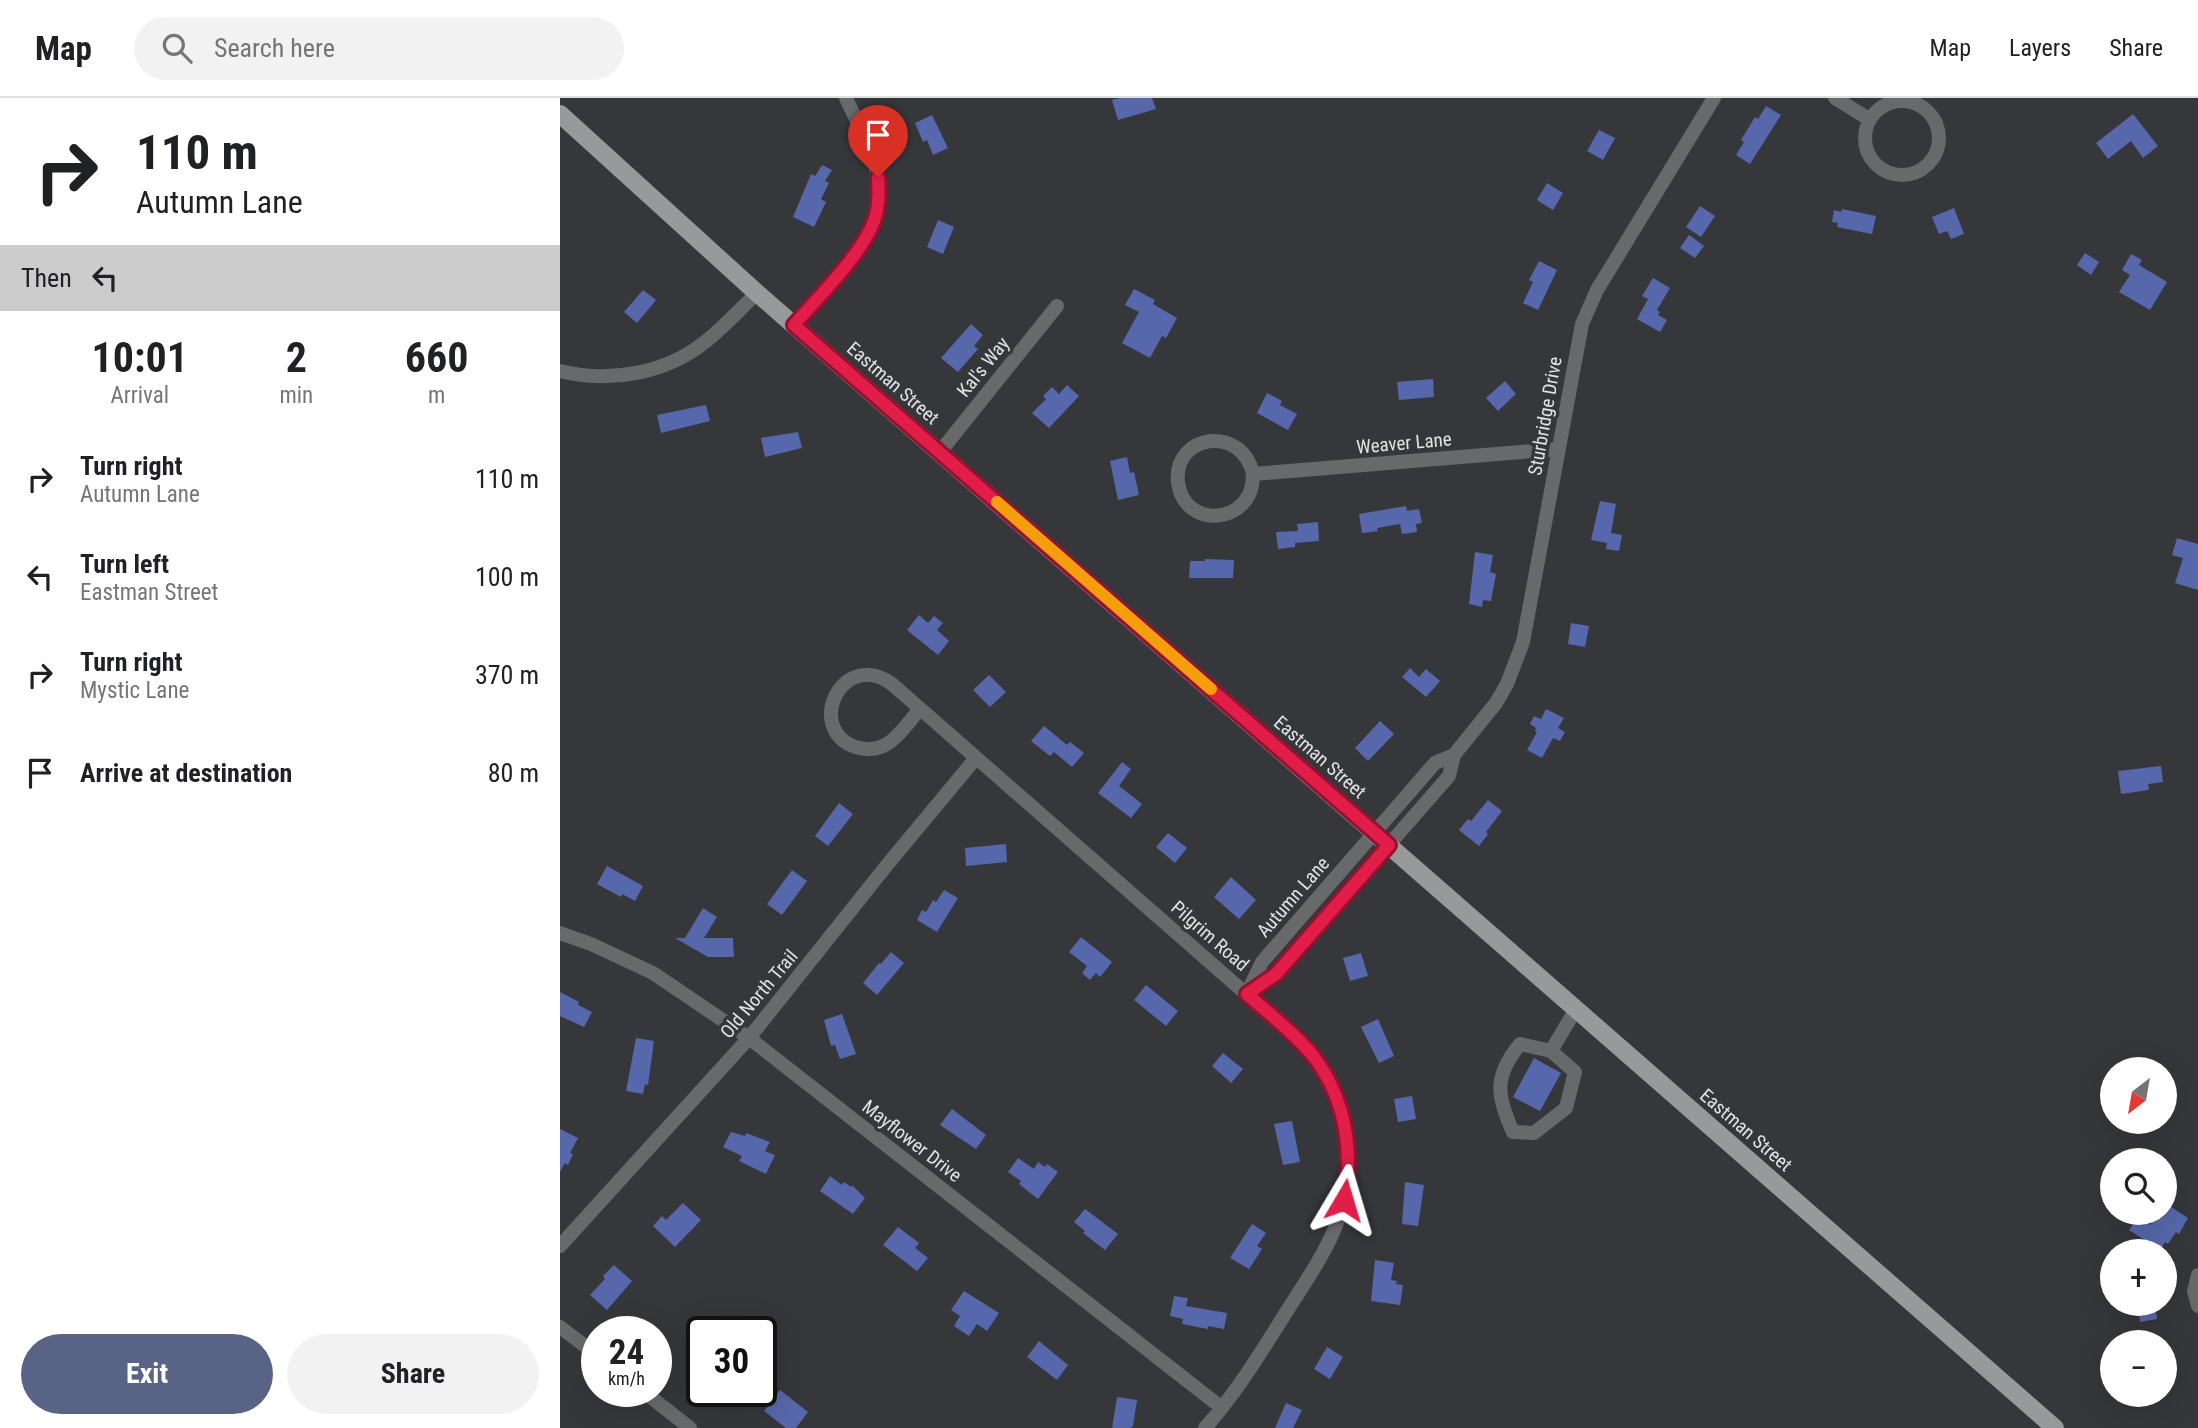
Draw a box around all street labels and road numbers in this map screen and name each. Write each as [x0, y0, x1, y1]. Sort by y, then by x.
street label: Kal's Way [952, 332, 1014, 402]
street label: Eastman Street [842, 337, 944, 429]
street label: Sturbridge Drive [1523, 355, 1567, 477]
street label: Weaver Lane [1355, 427, 1453, 459]
street label: Eastman Street [1269, 711, 1371, 803]
street label: Autumn Lane [1252, 852, 1334, 942]
street label: Pilgrim Road [1166, 896, 1254, 976]
street label: Old North Trail [715, 945, 803, 1043]
street label: Eastman Street [1695, 1084, 1797, 1176]
street label: Mayflower Drive [858, 1095, 966, 1187]

